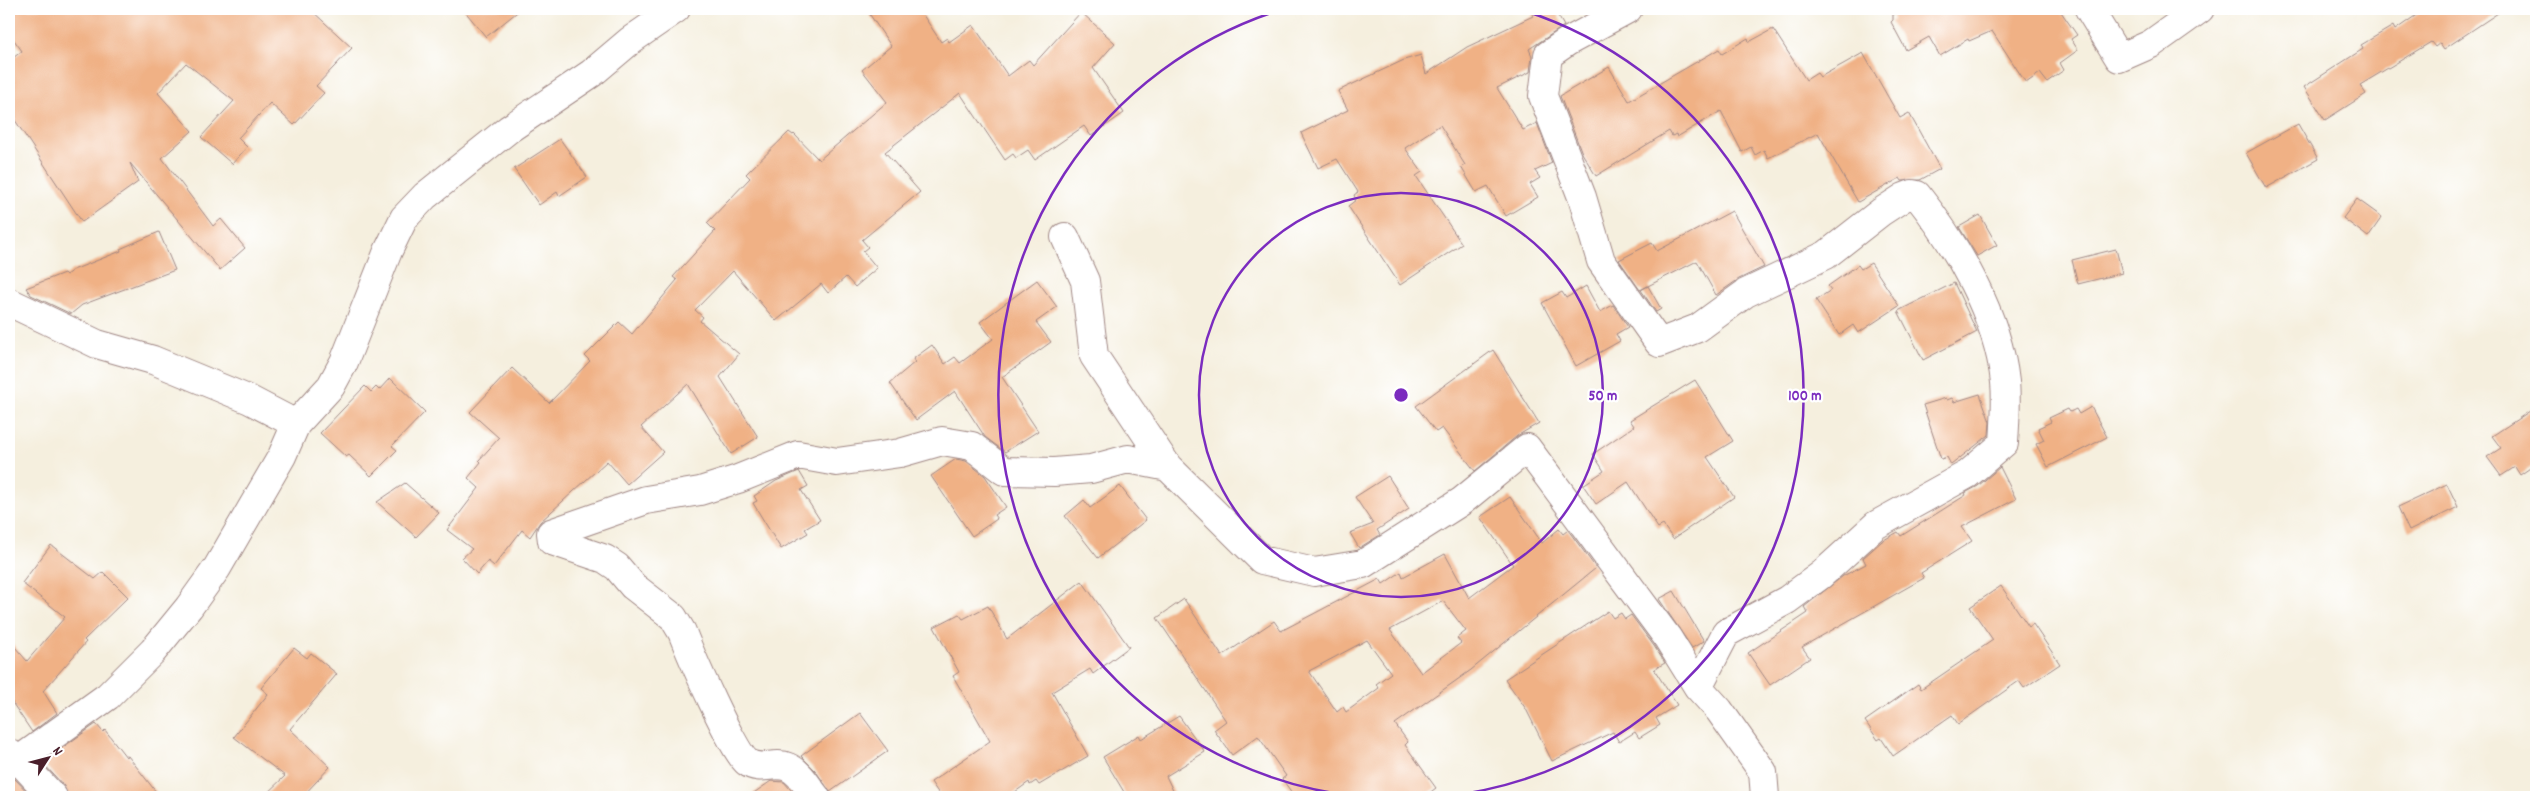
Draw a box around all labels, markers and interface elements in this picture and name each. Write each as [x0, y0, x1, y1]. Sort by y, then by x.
centre of rings [1392, 386, 1410, 404]
text: 50 m [1589, 386, 1617, 408]
text: 100 m [1788, 386, 1822, 408]
north arrow [22, 734, 72, 784]
text: N [47, 743, 67, 760]

